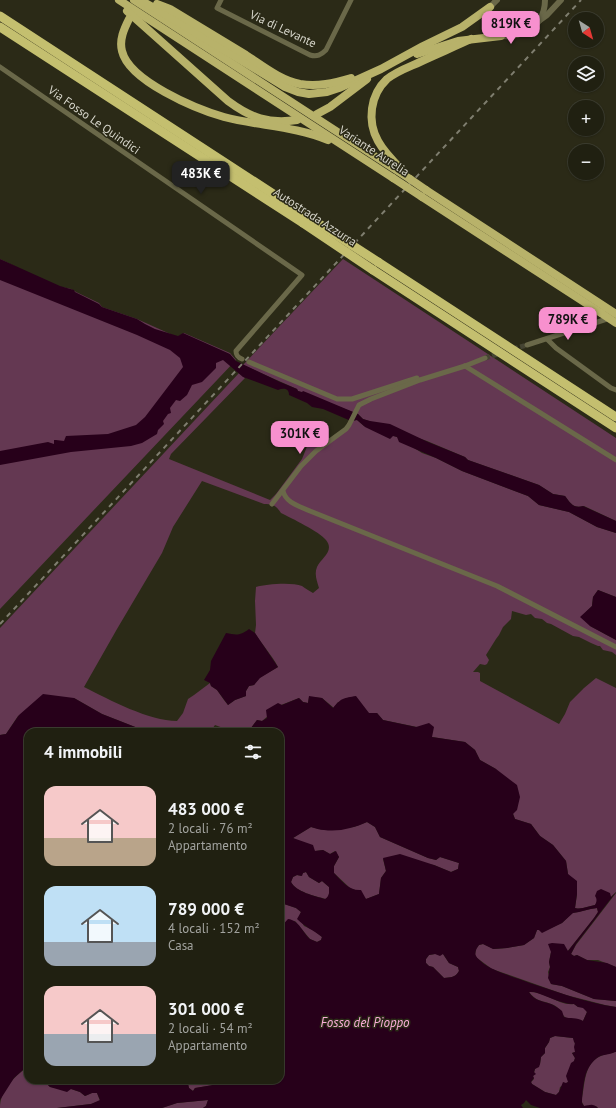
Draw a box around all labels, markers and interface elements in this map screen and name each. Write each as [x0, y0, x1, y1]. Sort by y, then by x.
street label: Via di Levante [247, 6, 319, 51]
pin: 819K € [478, 11, 544, 45]
north arrow [568, 12, 604, 48]
map controls [568, 12, 604, 180]
text: 819K € [491, 15, 531, 32]
button: layers [568, 56, 604, 92]
street label: Via Fosso Le Quindici [44, 82, 143, 157]
button: + [568, 100, 604, 136]
street label: Variante Aurelia [335, 122, 412, 179]
button: − [568, 144, 604, 180]
pin: 483K € [168, 161, 234, 195]
text: 483K € [181, 165, 221, 182]
street label: Autostrada Azzurra [271, 184, 360, 249]
pin: 789K € [535, 307, 601, 341]
text: 789K € [548, 311, 588, 328]
pin: 301K € [267, 421, 333, 455]
text: 301K € [280, 425, 320, 442]
text: 4 immobili [44, 741, 122, 763]
icon: filters [242, 741, 264, 763]
text: 483 000 € [168, 798, 244, 820]
icon: home [76, 802, 124, 850]
text: 2 locali · 76 m² [168, 820, 253, 837]
text: Appartamento [168, 837, 247, 854]
text: 789 000 € [168, 898, 244, 920]
icon: home [76, 902, 124, 950]
text: 4 locali · 152 m² [168, 920, 260, 937]
text: Casa [168, 937, 194, 954]
text: 301 000 € [168, 998, 244, 1020]
icon: home [76, 1002, 124, 1050]
water label: Fosso del Pioppo [320, 1014, 410, 1031]
text: 2 locali · 54 m² [168, 1020, 253, 1037]
text: Appartamento [168, 1037, 247, 1054]

